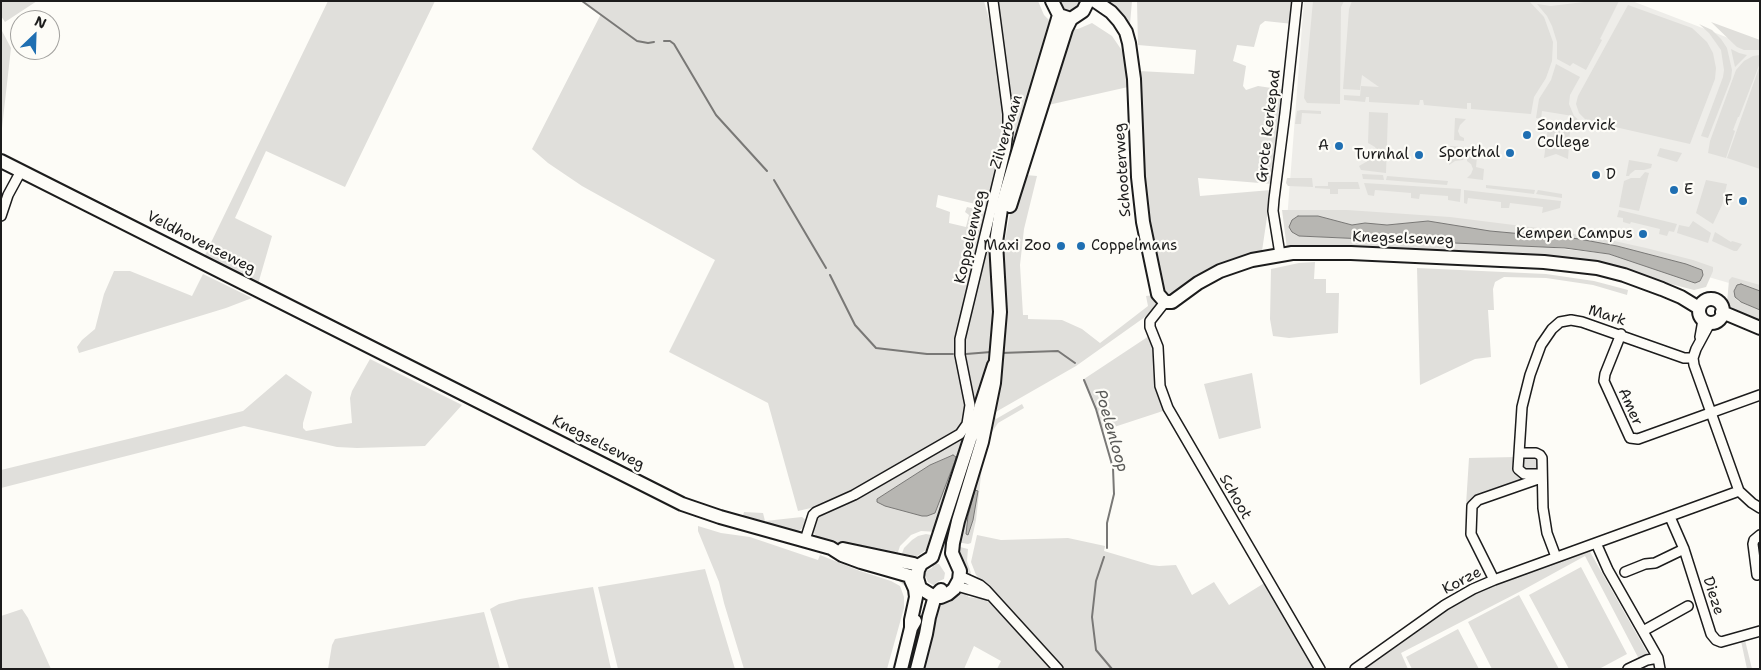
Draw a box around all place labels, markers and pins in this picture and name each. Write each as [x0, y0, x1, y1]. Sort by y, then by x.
place label: Sondervick College [1537, 117, 1616, 152]
marker: Sondervick College [1521, 129, 1533, 141]
place label: A [1318, 137, 1329, 155]
marker: A [1333, 140, 1345, 152]
place label: Sporthal [1439, 144, 1500, 162]
place label: Turnhal [1354, 146, 1409, 164]
marker: Sporthal [1504, 147, 1516, 159]
marker: Turnhal [1413, 149, 1425, 161]
place label: D [1606, 166, 1616, 184]
marker: D [1590, 169, 1602, 181]
place label: E [1684, 181, 1693, 199]
marker: E [1668, 184, 1680, 196]
place label: F [1725, 192, 1733, 210]
marker: F [1737, 195, 1749, 207]
place label: Kempen Campus [1516, 225, 1633, 243]
marker: Kempen Campus [1637, 228, 1649, 240]
place label: Maxi Zoo [983, 237, 1051, 255]
place label: Coppelmans [1091, 237, 1177, 255]
marker: Maxi Zoo [1055, 240, 1067, 252]
marker: Coppelmans [1075, 240, 1087, 252]

